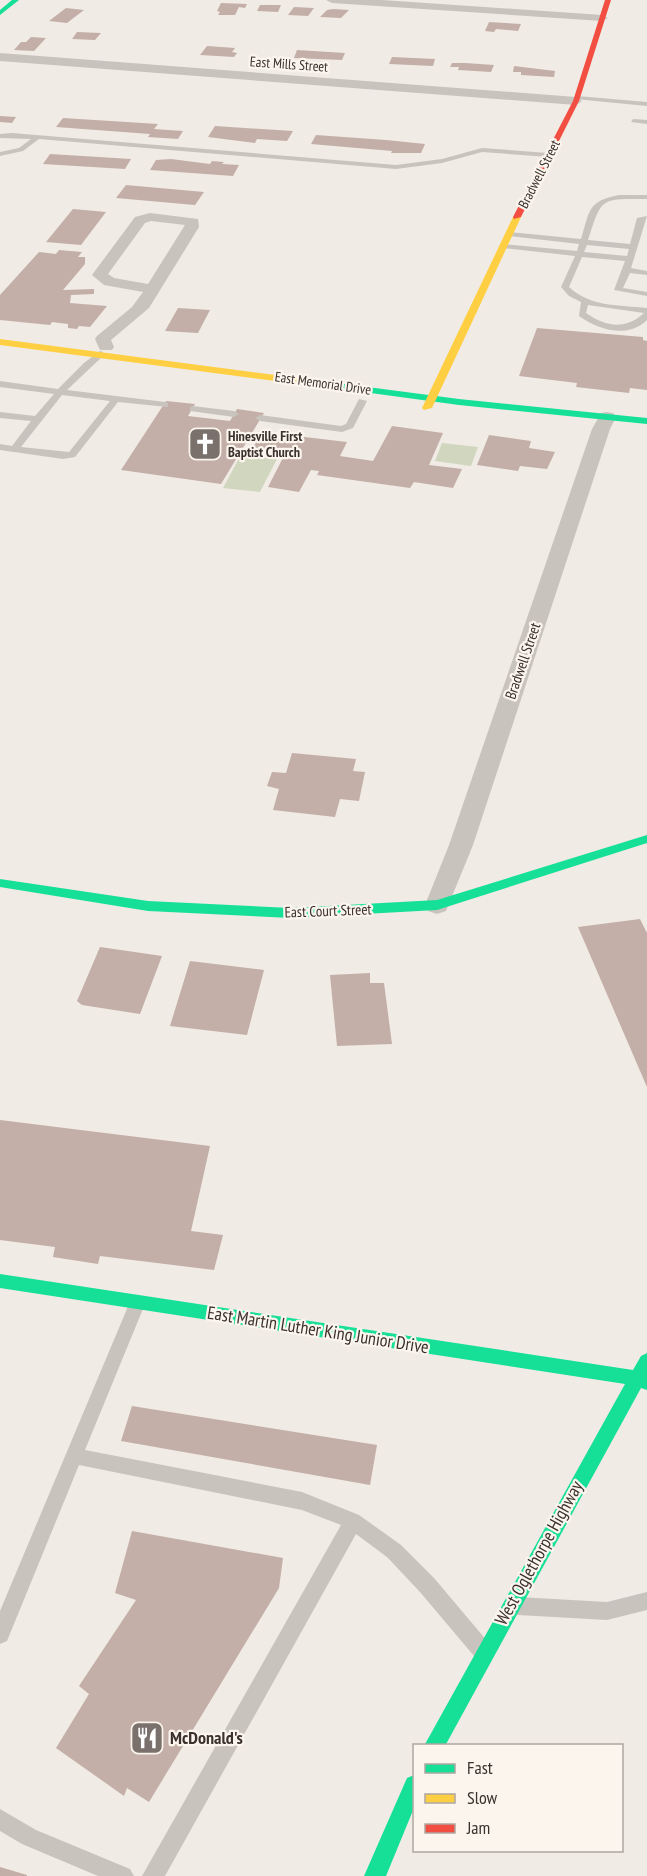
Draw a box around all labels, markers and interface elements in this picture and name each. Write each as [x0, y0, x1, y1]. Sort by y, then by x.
street label: East Mills Street [249, 52, 329, 76]
street label: Bradwell Street [514, 137, 564, 211]
street label: East Memorial Drive [274, 367, 373, 399]
church icon: Hinesville First Baptist Church [187, 426, 223, 462]
place label: Hinesville First Baptist Church [228, 427, 302, 461]
street label: Bradwell Street [501, 620, 545, 702]
street label: East Court Street [284, 899, 372, 922]
street label: East Martin Luther King Junior Drive [206, 1301, 430, 1358]
street label: West Oglethorpe Highway [489, 1476, 588, 1629]
restaurant icon: McDonald's [129, 1720, 165, 1756]
place label: McDonald's [170, 1726, 243, 1749]
legend [413, 1744, 623, 1852]
text: Fast [467, 1756, 493, 1779]
text: Slow [467, 1786, 498, 1809]
text: Jam [466, 1816, 490, 1839]

